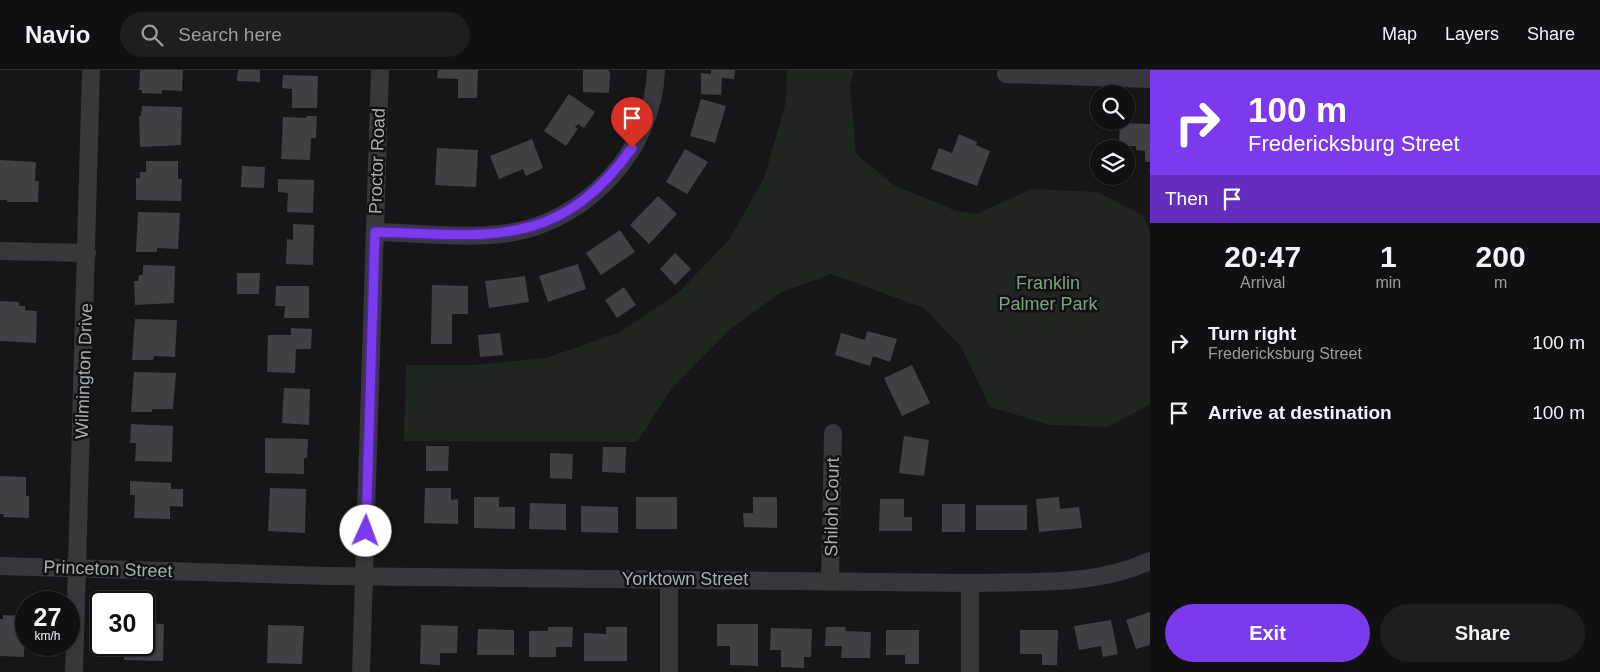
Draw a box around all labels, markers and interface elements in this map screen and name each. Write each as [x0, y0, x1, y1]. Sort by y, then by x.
search box [120, 12, 470, 57]
text: Navio [25, 21, 90, 48]
icon: search [138, 21, 166, 49]
text: Search here [178, 24, 282, 45]
text: Map [1382, 24, 1417, 44]
text: Layers [1445, 24, 1499, 44]
text: Share [1527, 24, 1575, 44]
map controls [1090, 85, 1135, 185]
button: search [1090, 85, 1135, 130]
icon: right [1165, 90, 1230, 155]
text: 100 m [1248, 90, 1347, 129]
pin [611, 97, 653, 148]
icon: arrive [618, 104, 646, 132]
street label: Proctor Road [365, 108, 389, 214]
text: Fredericksburg Street [1248, 131, 1460, 156]
button: layers [1090, 140, 1135, 185]
icon: arrive [1218, 185, 1246, 213]
text: Then [1165, 188, 1208, 209]
text: 20:47 [1224, 240, 1301, 273]
text: 1 [1380, 240, 1397, 273]
text: 200 [1476, 240, 1526, 273]
park label: Franklin Palmer Park [998, 273, 1099, 314]
text: Arrival [1240, 274, 1285, 291]
text: min [1375, 274, 1401, 291]
text: m [1494, 274, 1507, 291]
street label: Wilmington Drive [72, 303, 96, 439]
text: Turn right [1208, 323, 1296, 344]
icon: right [1165, 329, 1193, 357]
text: 100 m [1532, 332, 1585, 353]
text: Fredericksburg Street [1208, 345, 1362, 362]
icon: arrive [1165, 399, 1193, 427]
text: Arrive at destination [1208, 402, 1392, 423]
text: 100 m [1532, 402, 1585, 423]
street label: Shiloh Court [821, 457, 843, 557]
position arrow [339, 504, 391, 556]
street label: Princeton Street [43, 557, 173, 581]
street label: Yorktown Street [622, 569, 748, 589]
speed limit sign: 30 [90, 591, 155, 656]
text: 27 [34, 603, 61, 631]
button: Exit [1165, 604, 1370, 662]
button: Share [1380, 604, 1585, 662]
text: km/h [34, 629, 61, 643]

